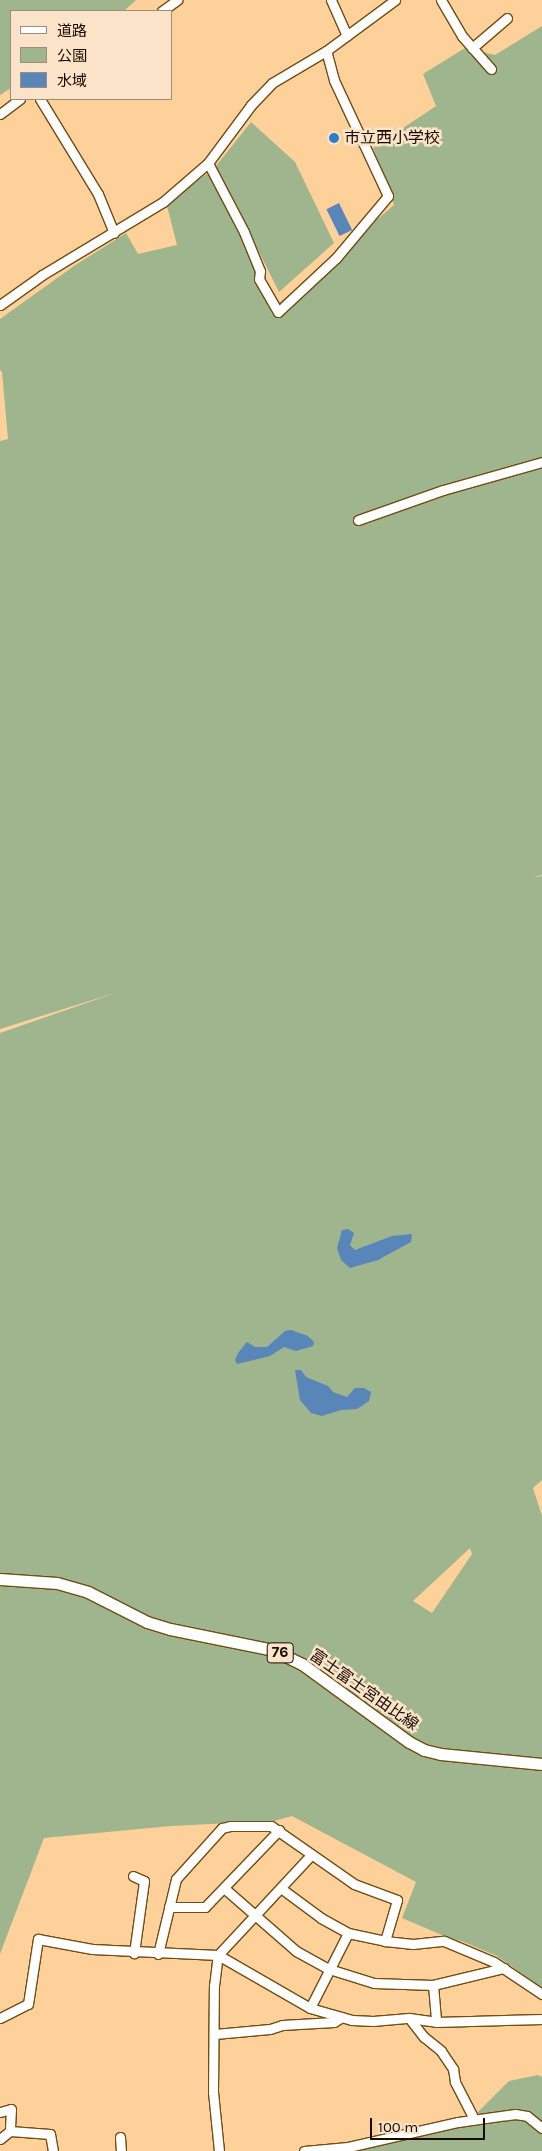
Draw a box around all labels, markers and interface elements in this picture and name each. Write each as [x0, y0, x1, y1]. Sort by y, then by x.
legend [10, 10, 172, 100]
text: 道路 [57, 22, 87, 40]
text: 公園 [57, 47, 87, 65]
text: 水域 [57, 72, 87, 90]
place label: 市立西小学校 [344, 128, 440, 148]
marker: 市立西小学校 [328, 132, 340, 144]
road number: 76 [266, 1640, 294, 1666]
street label: 富士富士宮由比線 [306, 1645, 422, 1735]
scale bar [372, 2108, 487, 2140]
text: 100 m [378, 2118, 418, 2136]

